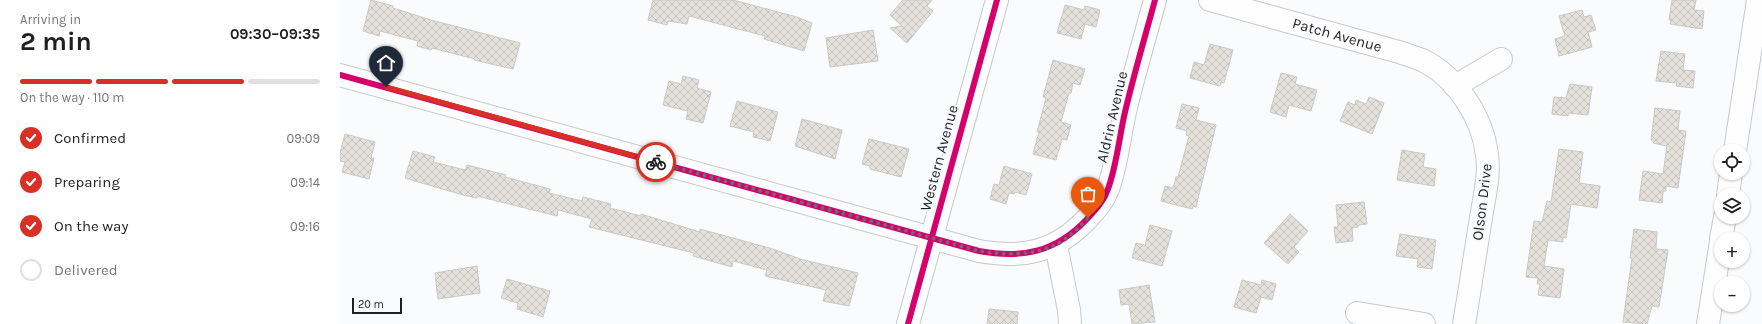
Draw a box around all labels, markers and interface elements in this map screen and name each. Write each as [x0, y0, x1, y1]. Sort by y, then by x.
text: Arriving in [20, 12, 81, 27]
street label: Patch Avenue [1291, 14, 1384, 56]
text: 09:30–09:35 [230, 25, 320, 43]
text: 2 min [20, 26, 92, 57]
pin [369, 46, 403, 87]
icon: home [375, 52, 397, 74]
street label: Aldrin Avenue [1093, 69, 1131, 165]
text: On the way · 110 m [20, 90, 125, 105]
street label: Western Avenue [916, 103, 962, 213]
icon: check [20, 127, 42, 149]
text: Confirmed [54, 129, 126, 147]
text: 09:09 [286, 131, 320, 146]
courier [636, 142, 676, 182]
map controls [1714, 144, 1750, 312]
button: locate [1714, 144, 1750, 180]
icon: bike [645, 151, 667, 173]
street label: Olson Drive [1468, 162, 1496, 242]
icon: check [20, 171, 42, 193]
text: Preparing [54, 173, 120, 191]
text: 09:14 [290, 175, 320, 190]
pin [1071, 177, 1105, 218]
icon: bag [1077, 183, 1099, 205]
button: layers [1714, 188, 1750, 224]
icon: check [20, 215, 42, 237]
text: On the way [54, 217, 128, 235]
text: 09:16 [290, 219, 320, 234]
button: + [1714, 232, 1750, 268]
text: Delivered [54, 261, 118, 279]
button: − [1714, 276, 1750, 312]
scale bar [352, 296, 402, 315]
text: 20 m [358, 298, 384, 311]

